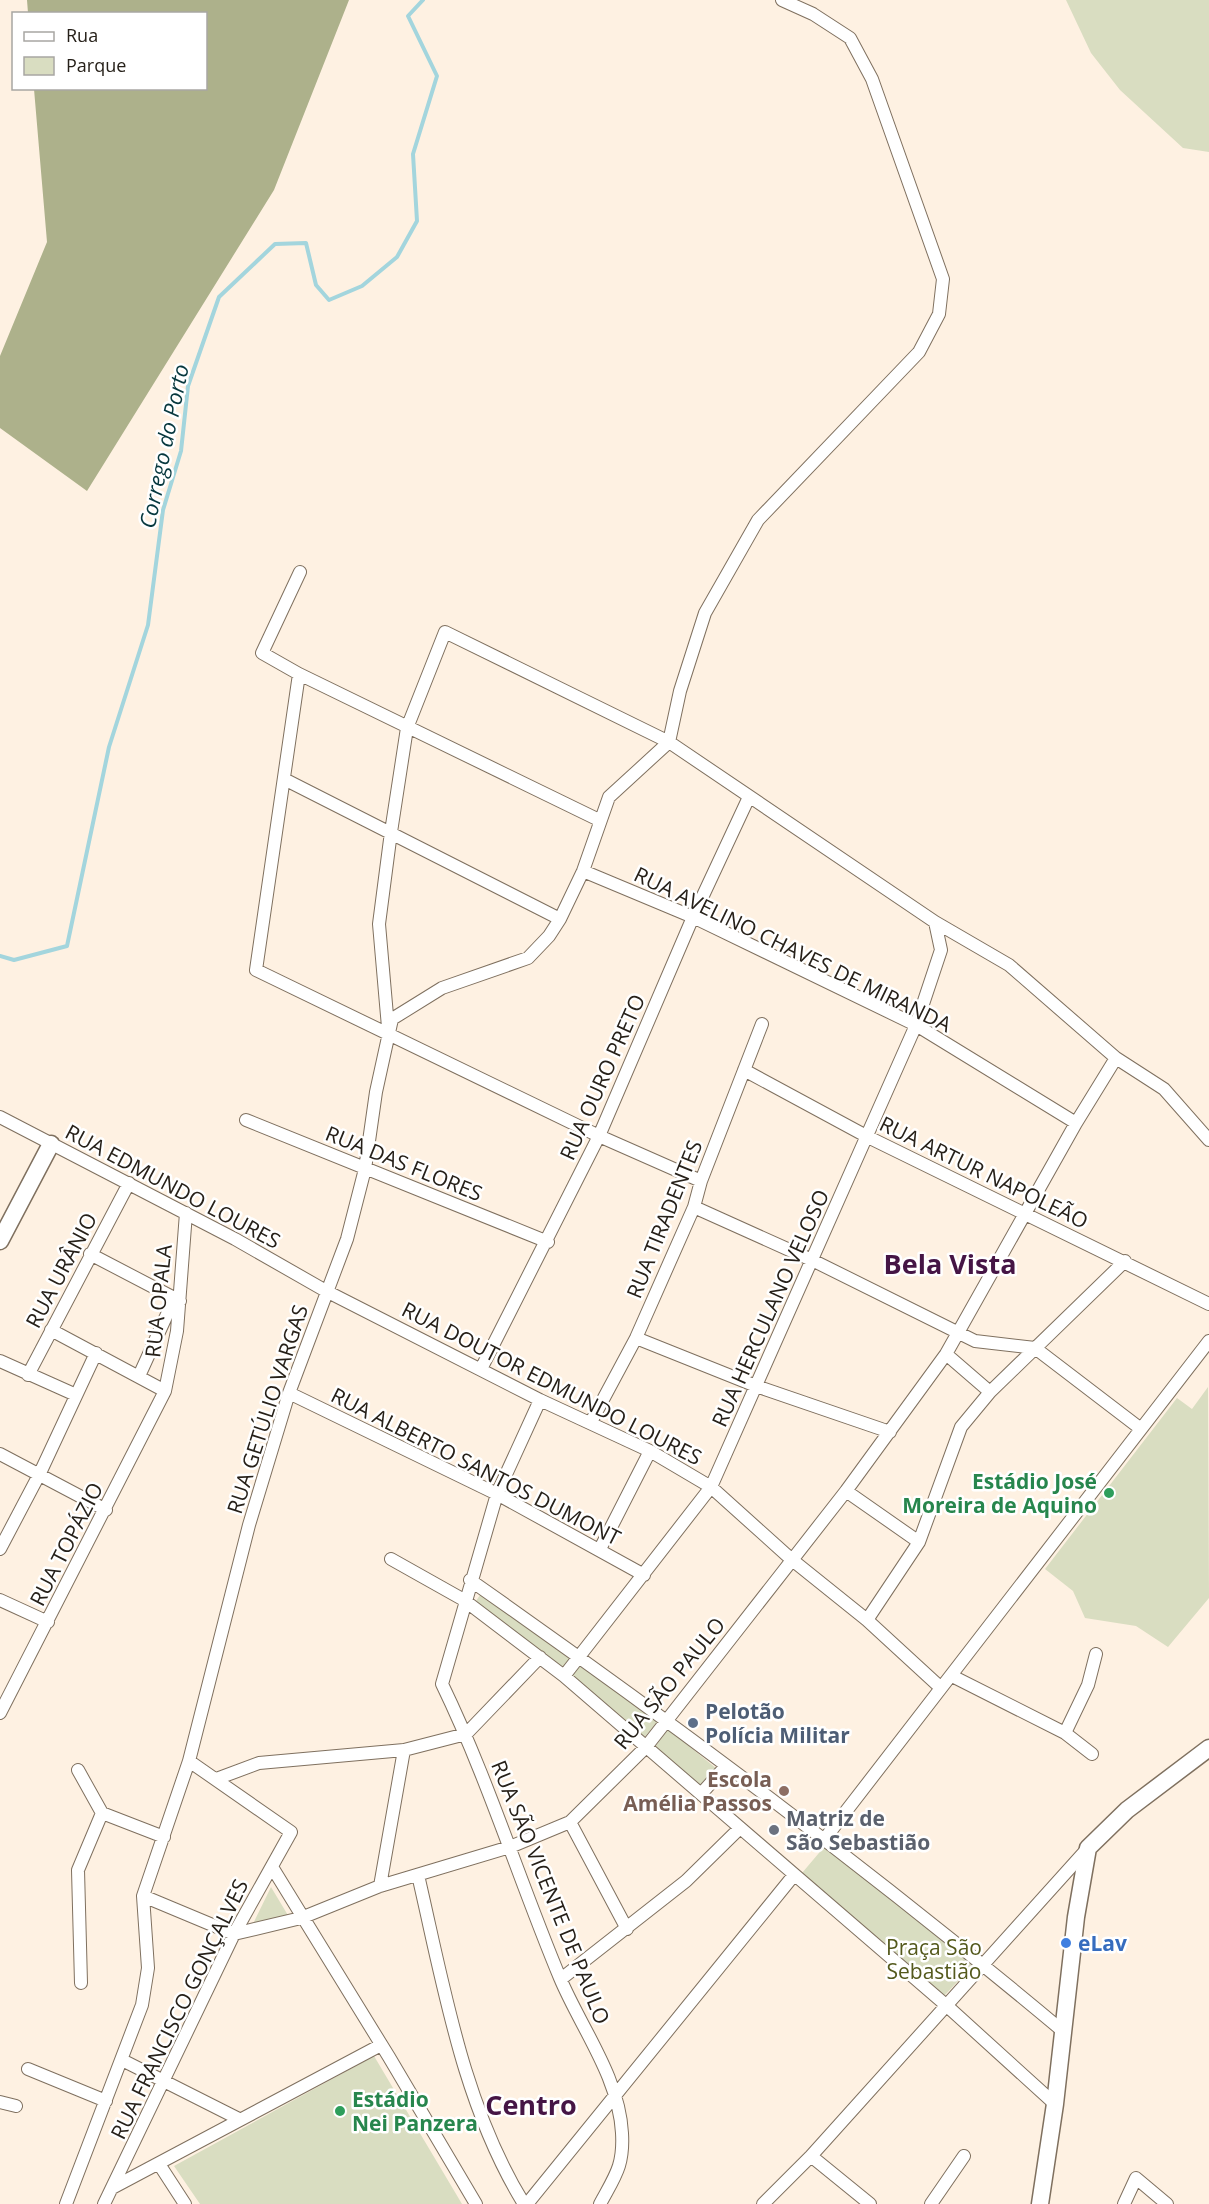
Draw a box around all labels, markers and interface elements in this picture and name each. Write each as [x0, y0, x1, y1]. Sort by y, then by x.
legend [12, 12, 207, 90]
text: Rua [66, 23, 98, 47]
text: Parque [66, 53, 126, 77]
water label: Corrego do Porto [131, 361, 195, 531]
street label: RUA AVELINO CHAVES DE MIRANDA [630, 860, 957, 1039]
street label: RUA OURO PRETO [553, 990, 651, 1164]
street label: RUA ARTUR NAPOLEÃO [875, 1109, 1093, 1235]
street label: RUA EDMUNDO LOURES [61, 1117, 285, 1255]
street label: RUA DAS FLORES [321, 1119, 487, 1207]
street label: RUA TIRADENTES [620, 1136, 708, 1302]
street label: RUA HERCULANO VELOSO [705, 1185, 835, 1431]
street label: RUA URÂNIO [19, 1208, 103, 1332]
street label: RUA OPALA [138, 1242, 178, 1359]
district label: Bela Vista [884, 1245, 1016, 1282]
street label: RUA DOUTOR EDMUNDO LOURES [397, 1295, 707, 1471]
street label: RUA GETÚLIO VARGAS [220, 1301, 314, 1517]
street label: RUA ALBERTO SANTOS DUMONT [326, 1381, 626, 1552]
place label: Estádio José Moreira de Aquino [902, 1467, 1097, 1519]
street label: RUA TOPÁZIO [23, 1477, 109, 1611]
marker: Estádio José Moreira de Aquino [1102, 1486, 1116, 1500]
street label: RUA SÃO PAULO [607, 1611, 731, 1755]
place label: Pelotão Polícia Militar [705, 1697, 850, 1749]
marker: Pelotão Polícia Militar [686, 1716, 700, 1730]
street label: RUA SÃO VICENTE DE PAULO [485, 1756, 617, 2028]
place label: Escola Amélia Passos [623, 1765, 772, 1817]
marker: Escola Amélia Passos [777, 1784, 791, 1798]
place label: Matriz de São Sebastião [786, 1804, 930, 1856]
marker: Matriz de São Sebastião [767, 1823, 781, 1837]
street label: RUA FRANCISCO GONÇALVES [104, 1874, 254, 2144]
place label: eLav [1078, 1929, 1127, 1957]
park label: Praça São Sebastião [886, 1933, 982, 1985]
marker: eLav [1059, 1936, 1073, 1950]
place label: Estádio Nei Panzera [352, 2085, 478, 2137]
district label: Centro [485, 2086, 577, 2123]
marker: Estádio Nei Panzera [333, 2104, 347, 2118]

